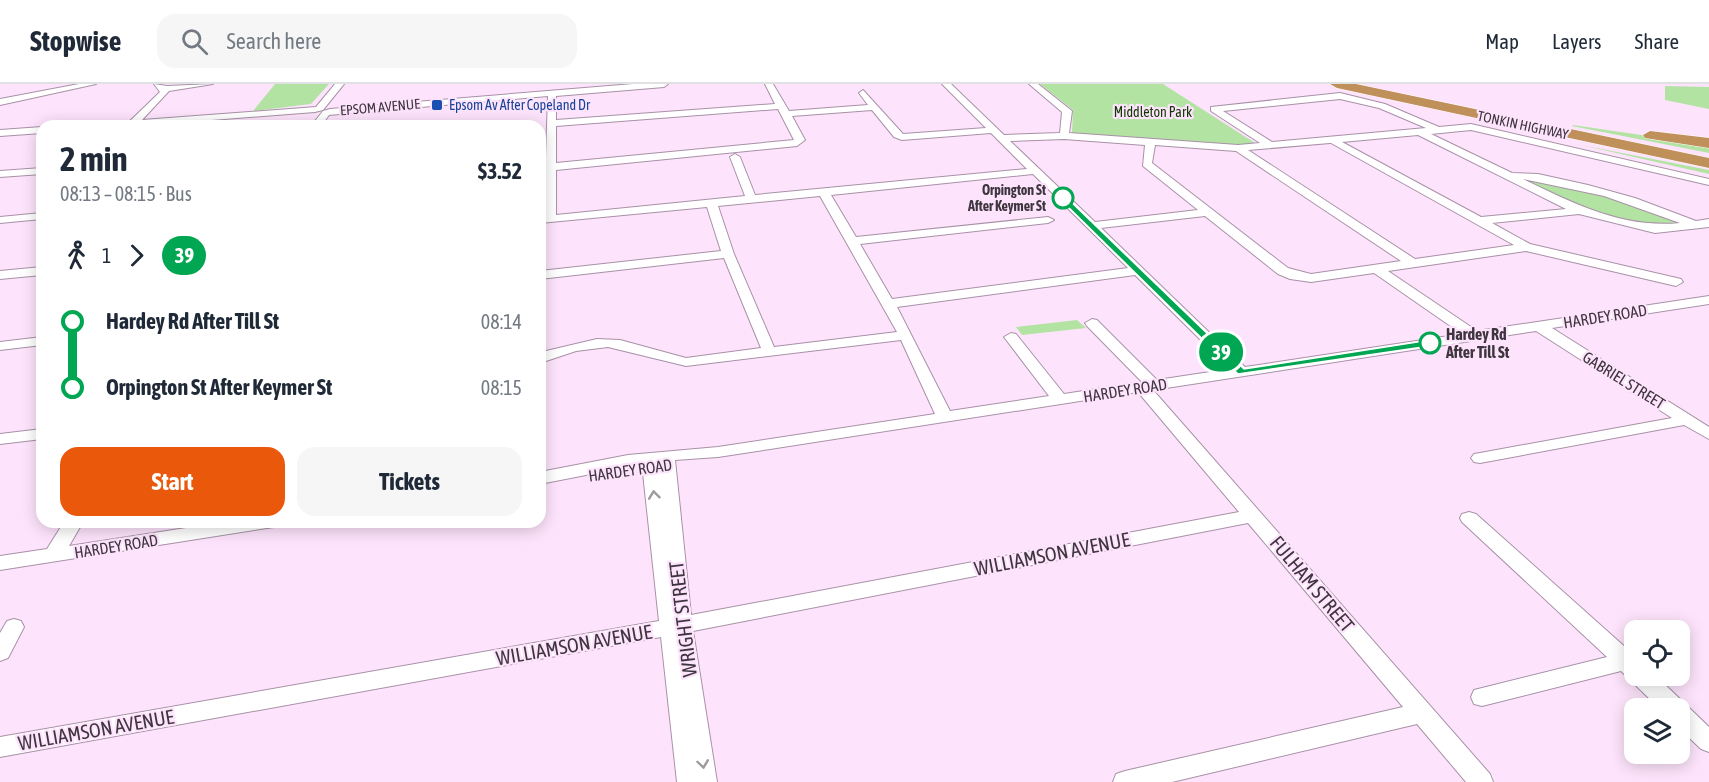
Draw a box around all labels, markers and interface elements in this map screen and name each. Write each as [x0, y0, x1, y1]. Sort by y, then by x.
search box [157, 14, 577, 68]
text: Stopwise [30, 25, 121, 57]
icon: search [178, 25, 211, 58]
text: Search here [226, 28, 321, 54]
text: Map [1485, 29, 1519, 53]
text: Layers [1552, 29, 1602, 53]
text: Share [1635, 29, 1679, 53]
street label: EPSOM AVENUE [339, 96, 421, 118]
place label: Epsom Av After Copeland Dr [449, 97, 591, 113]
marker: Epsom Av After Copeland Dr [430, 98, 444, 112]
park label: Middleton Park [1114, 104, 1192, 120]
street label: TONKIN HIGHWAY [1476, 108, 1571, 143]
text: 2 min [60, 140, 127, 178]
text: $3.52 [478, 158, 522, 184]
text: 08:13 – 08:15 · Bus [60, 182, 192, 205]
place label: Orpington St After Keymer St [967, 182, 1046, 214]
marker: Orpington St After Keymer St [1052, 187, 1074, 209]
icon: walk [60, 239, 93, 272]
icon: forward [120, 239, 153, 272]
text: 39 [174, 243, 194, 267]
text: 1 [102, 244, 111, 267]
street label: HARDEY ROAD [1562, 301, 1648, 331]
text: Hardey Rd After Till St [106, 308, 279, 334]
text: 08:14 [481, 310, 522, 333]
place label: Hardey Rd After Till St [1445, 325, 1510, 361]
line badge: 39 [1194, 332, 1248, 372]
marker: Hardey Rd After Till St [1419, 332, 1441, 354]
text: 39 [1211, 340, 1231, 364]
street label: GABRIEL STREET [1580, 348, 1668, 412]
text: Orpington St After Keymer St [106, 374, 332, 400]
street label: HARDEY ROAD [1082, 375, 1168, 405]
text: 08:15 [481, 376, 522, 399]
button: Start [60, 447, 285, 516]
button: Tickets [297, 447, 522, 516]
street label: HARDEY ROAD [587, 455, 673, 485]
one-way arrow [649, 490, 661, 499]
street label: WILLIAMSON AVENUE [972, 527, 1132, 580]
street label: HARDEY ROAD [73, 531, 159, 561]
street label: FULHAM STREET [1266, 531, 1359, 636]
street label: WRIGHT STREET [664, 560, 701, 678]
street label: WILLIAMSON AVENUE [494, 619, 654, 670]
map controls [1624, 620, 1690, 764]
button: locate [1624, 620, 1690, 686]
button: layers [1624, 698, 1690, 764]
street label: WILLIAMSON AVENUE [16, 704, 176, 755]
one-way arrow [696, 760, 708, 769]

